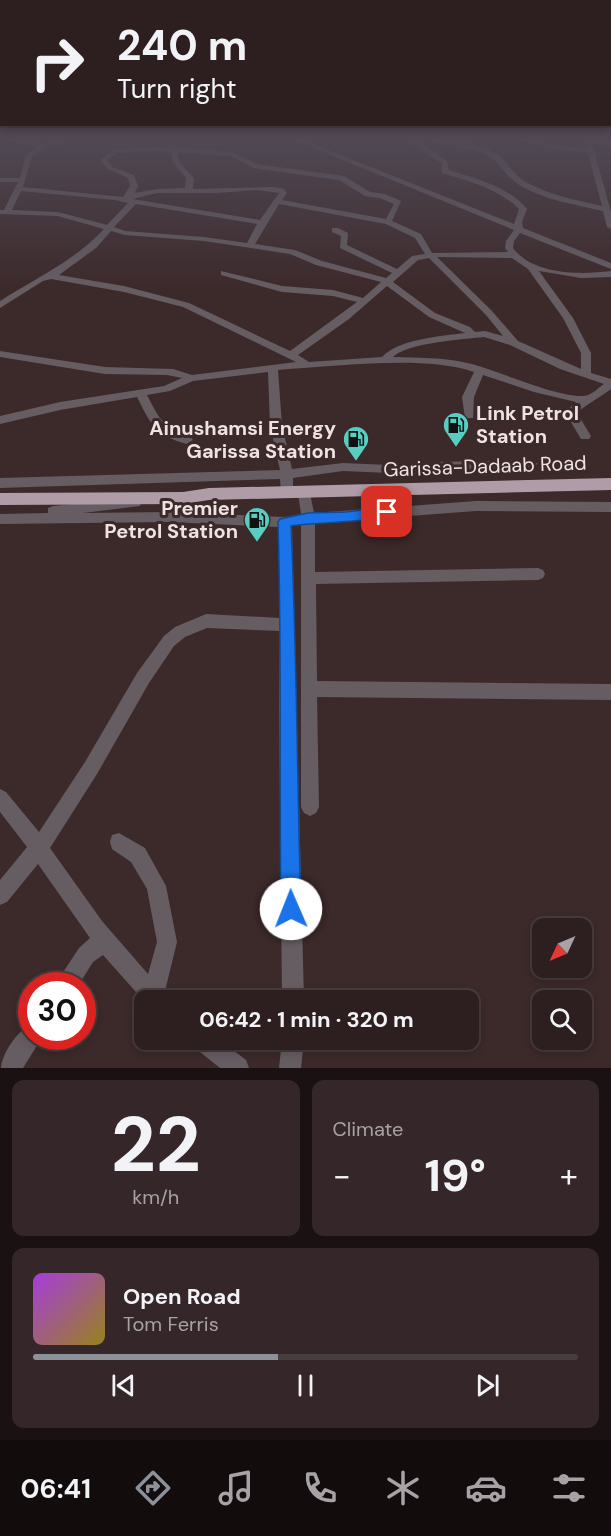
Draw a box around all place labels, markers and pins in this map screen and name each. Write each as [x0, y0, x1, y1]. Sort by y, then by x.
place label: Link Petrol Station [476, 400, 579, 449]
fuel station icon: Link Petrol Station [441, 410, 471, 448]
place label: Ainushamsi Energy Garissa Station [149, 415, 336, 464]
fuel station icon: Ainushamsi Energy Garissa Station [341, 424, 371, 462]
pin [361, 486, 412, 537]
place label: Premier Petrol Station [104, 495, 238, 544]
fuel station icon: Premier Petrol Station [242, 505, 272, 543]

